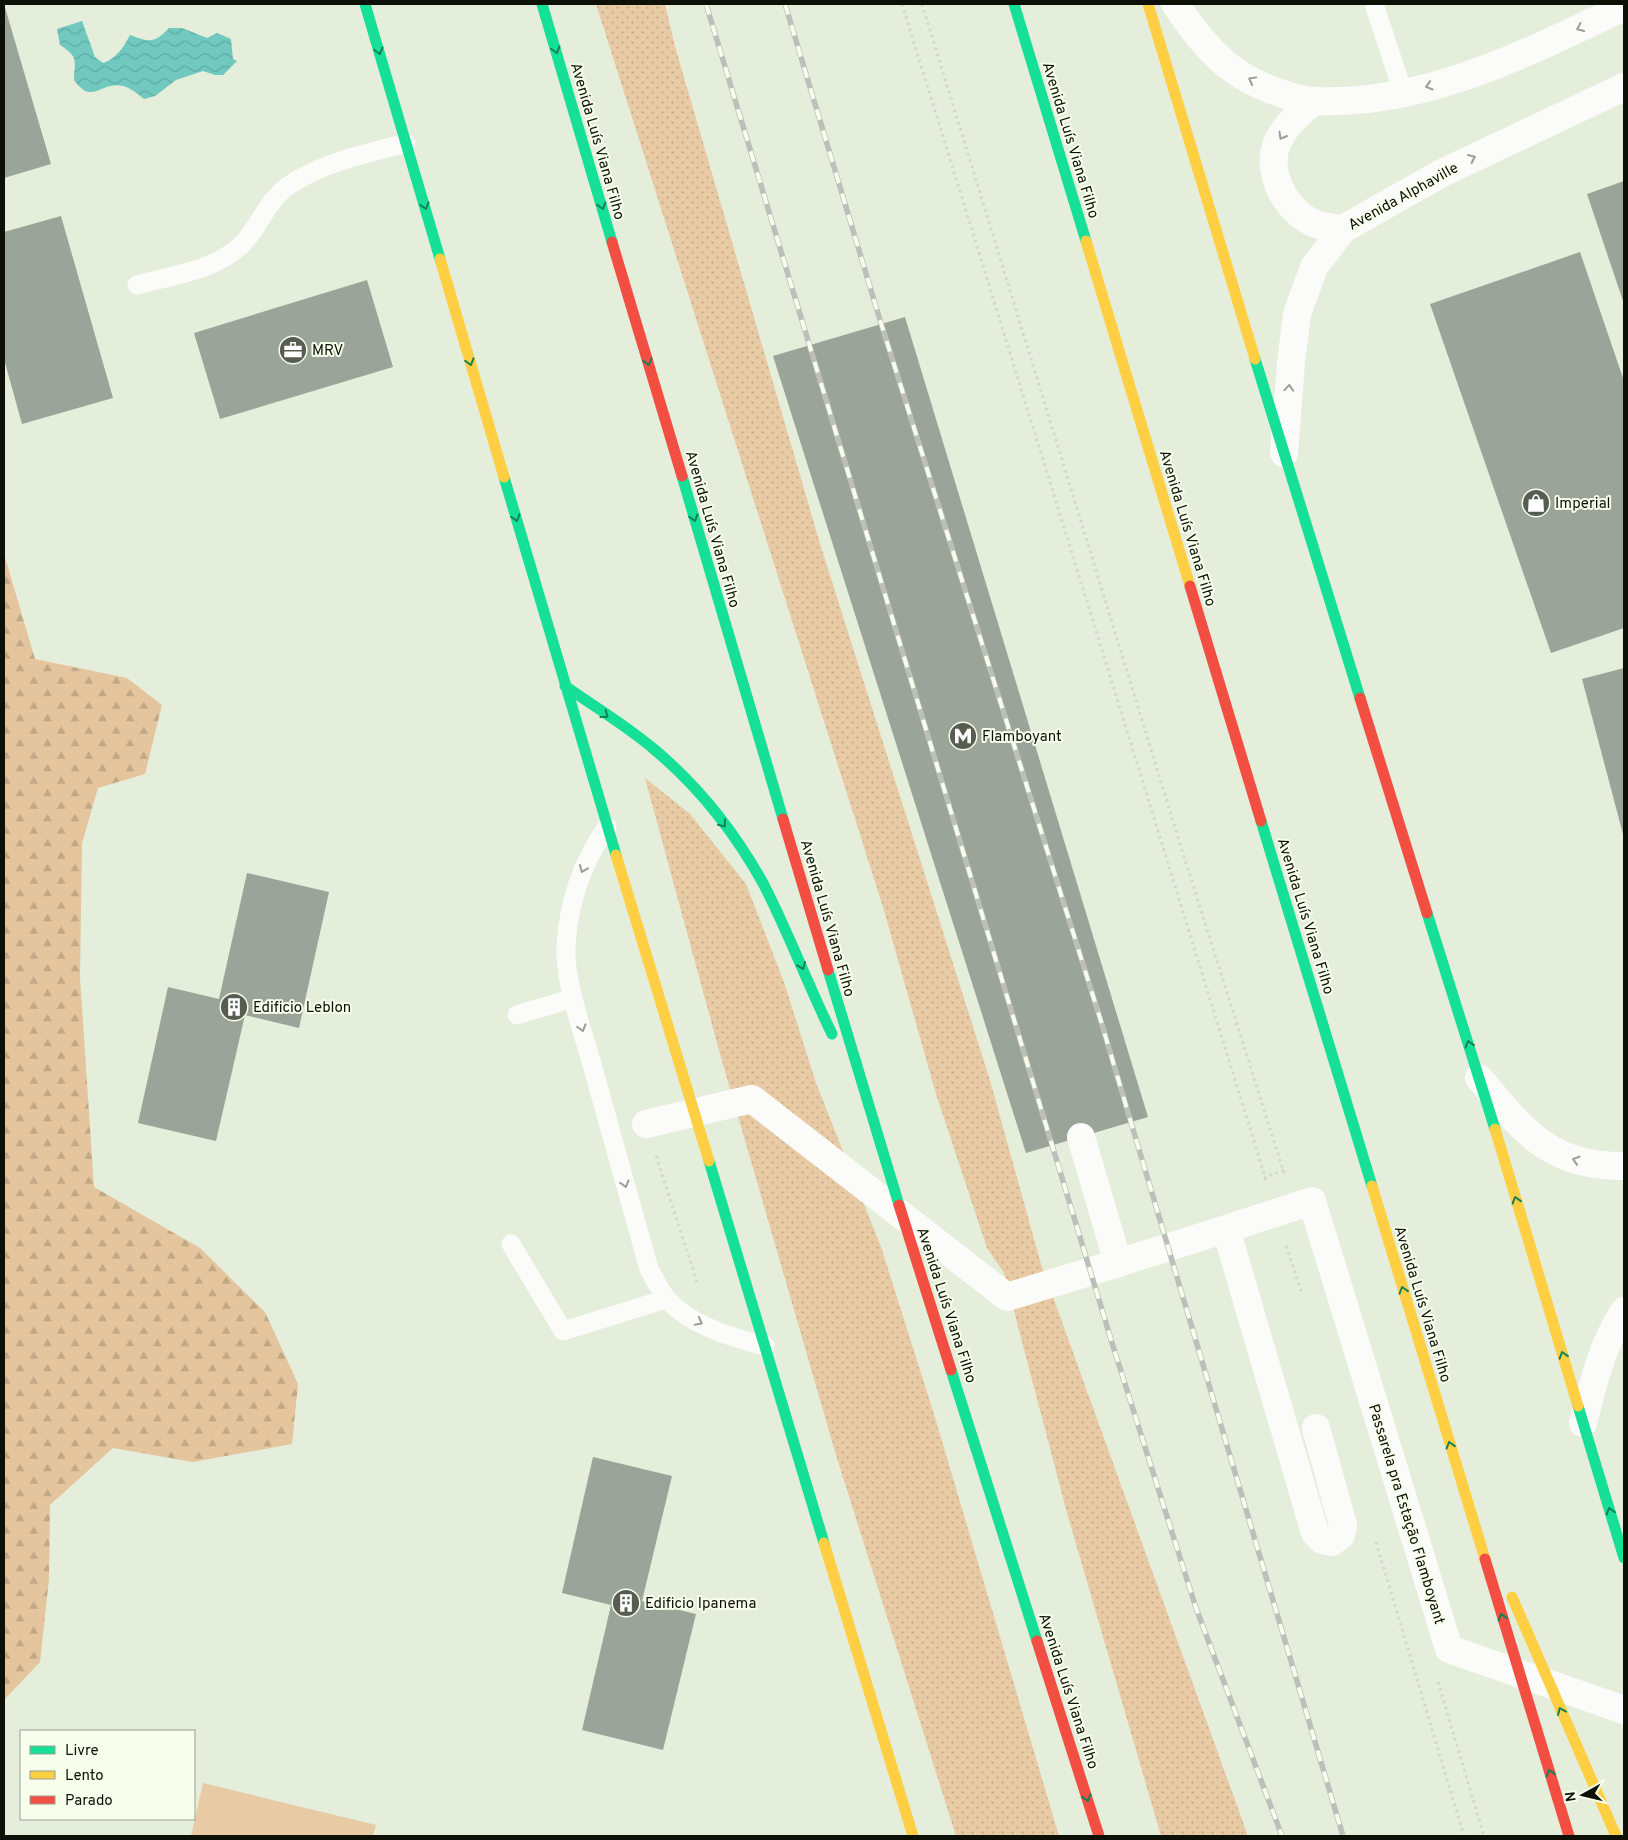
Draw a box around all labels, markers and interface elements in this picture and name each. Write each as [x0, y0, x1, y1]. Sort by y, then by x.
one-way arrow [1576, 21, 1585, 32]
one-way arrow [373, 46, 383, 54]
one-way arrow [550, 46, 560, 54]
street label: Avenida Luís Viana Filho [1037, 60, 1102, 221]
street label: Avenida Luís Viana Filho [565, 61, 628, 222]
one-way arrow [1248, 76, 1257, 86]
one-way arrow [1425, 81, 1434, 91]
one-way arrow [1278, 131, 1288, 140]
one-way arrow [1467, 154, 1476, 165]
street label: Avenida Alphaville [1345, 159, 1462, 235]
one-way arrow [419, 202, 429, 210]
one-way arrow [596, 202, 606, 210]
office icon: MRV [278, 335, 308, 365]
place label: MRV [312, 342, 344, 361]
one-way arrow [465, 358, 475, 366]
one-way arrow [642, 358, 653, 367]
one-way arrow [1283, 384, 1294, 392]
street label: Avenida Luís Viana Filho [1154, 448, 1219, 609]
street label: Avenida Luís Viana Filho [680, 449, 743, 610]
shop icon: Imperial [1521, 488, 1551, 518]
place label: Imperial [1555, 495, 1610, 514]
one-way arrow [689, 513, 699, 522]
one-way arrow [510, 514, 520, 522]
one-way arrow [599, 709, 608, 717]
metro station icon: Flamboyant [948, 721, 978, 751]
place label: Flamboyant [982, 728, 1062, 747]
one-way arrow [718, 818, 726, 827]
street label: Avenida Luís Viana Filho [1272, 836, 1337, 997]
street label: Avenida Luís Viana Filho [795, 838, 858, 999]
one-way arrow [579, 864, 589, 873]
one-way arrow [796, 961, 807, 970]
building icon: Edificio Leblon [219, 992, 249, 1022]
place label: Edificio Leblon [253, 999, 351, 1018]
one-way arrow [576, 1023, 586, 1031]
one-way arrow [1464, 1041, 1474, 1049]
one-way arrow [1572, 1156, 1581, 1166]
one-way arrow [620, 1180, 630, 1188]
one-way arrow [1511, 1196, 1521, 1204]
street label: Avenida Luís Viana Filho [1389, 1224, 1454, 1385]
street label: Avenida Luís Viana Filho [911, 1225, 980, 1386]
one-way arrow [1398, 1286, 1408, 1294]
one-way arrow [693, 1316, 702, 1326]
one-way arrow [1558, 1352, 1568, 1360]
street label: Passarela pra Estação Flamboyant [1363, 1402, 1448, 1627]
one-way arrow [1445, 1442, 1455, 1450]
one-way arrow [1606, 1507, 1616, 1516]
building icon: Edificio Ipanema [611, 1588, 641, 1618]
place label: Edificio Ipanema [645, 1595, 756, 1614]
street label: Avenida Luís Viana Filho [1033, 1611, 1102, 1772]
one-way arrow [1498, 1614, 1508, 1622]
one-way arrow [1557, 1707, 1568, 1716]
legend [20, 1730, 195, 1820]
text: Livre [65, 1742, 99, 1761]
text: Lento [65, 1767, 104, 1786]
one-way arrow [1545, 1769, 1555, 1778]
north arrow [1558, 1770, 1608, 1820]
text: N [1562, 1790, 1581, 1803]
text: Parado [65, 1792, 113, 1811]
one-way arrow [1081, 1793, 1091, 1802]

